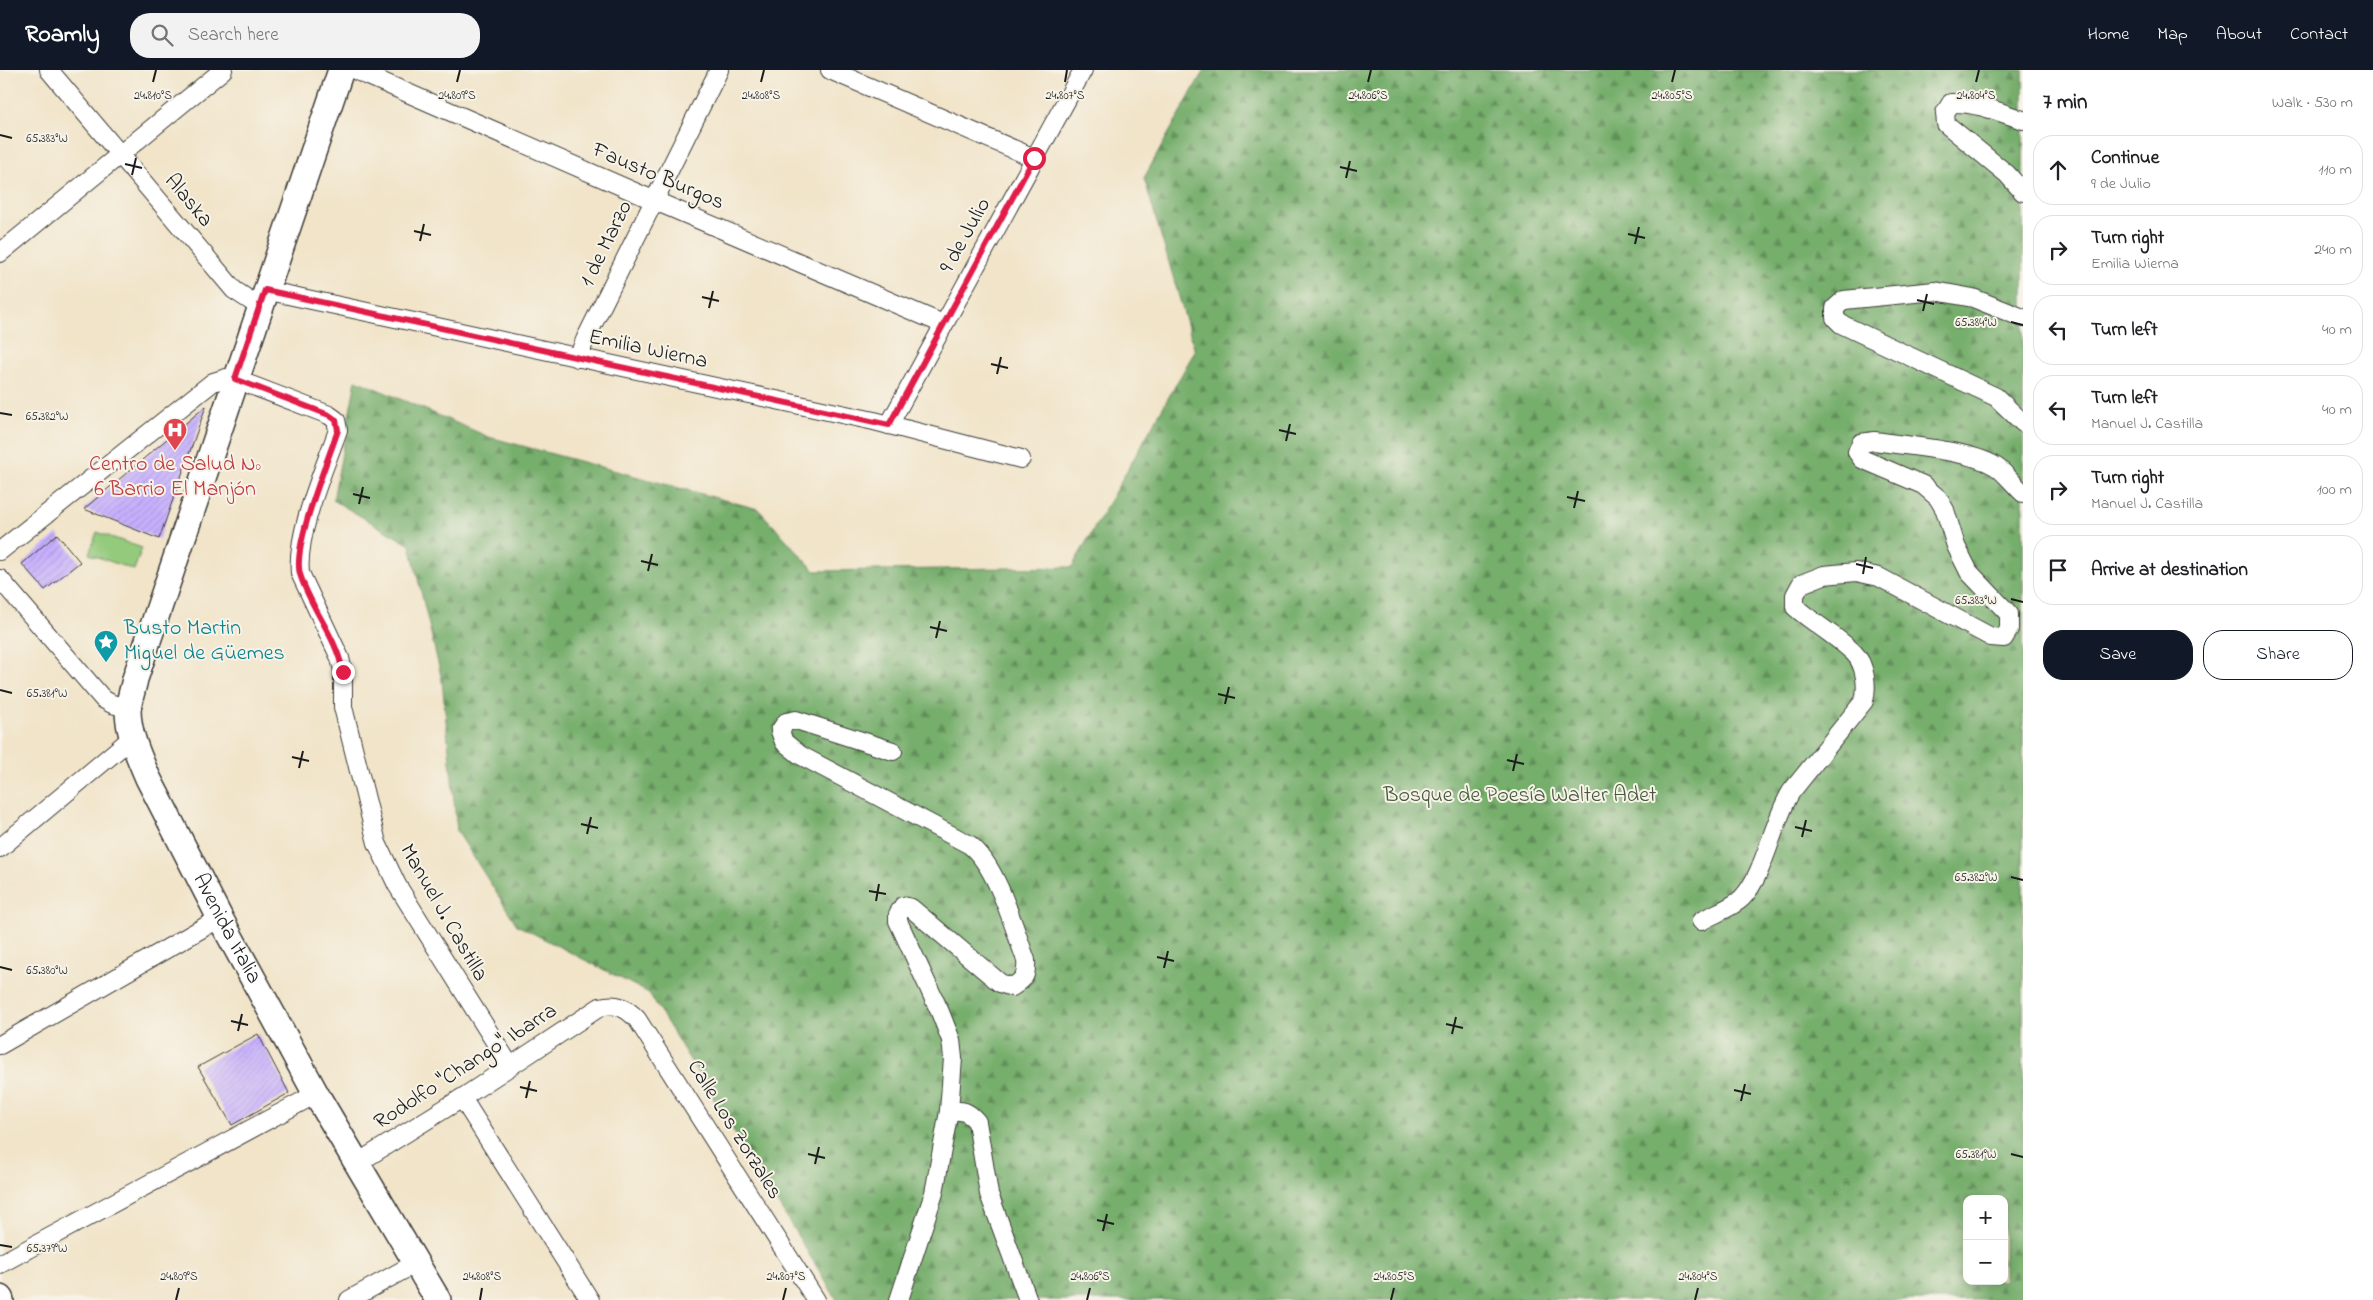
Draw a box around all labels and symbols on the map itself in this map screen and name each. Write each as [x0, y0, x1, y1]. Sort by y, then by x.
text: 24.810°S [134, 87, 172, 105]
text: 24.809°S [438, 87, 476, 105]
text: 24.808°S [742, 87, 781, 105]
text: 24.807°S [1046, 87, 1085, 105]
text: 24.806°S [1348, 87, 1388, 105]
text: 24.805°S [1652, 87, 1693, 105]
text: 24.804°S [1957, 87, 1996, 105]
text: 65.383°W [26, 130, 68, 148]
street label: Fausto Burgos [586, 134, 729, 220]
route start [1023, 147, 1046, 170]
street label: Alaska [156, 167, 220, 235]
street label: 9 de Julio [932, 192, 1000, 280]
street label: 1 de Marzo [572, 195, 642, 293]
text: 65.384°W [1955, 314, 1997, 332]
street label: Emilia Wierna [586, 322, 710, 378]
text: 65.382°W [26, 408, 68, 426]
hospital icon: Centro de Salud Nº 6 Barrio El Manjón [162, 417, 188, 451]
place label: Centro de Salud Nº 6 Barrio El Manjón [89, 449, 261, 506]
text: 65.383°W [1955, 592, 1997, 610]
place label: Busto Martin Miguel de Güemes [123, 613, 285, 671]
place icon: Busto Martin Miguel de Güemes [93, 629, 119, 663]
route end [332, 661, 355, 684]
text: 65.381°W [27, 685, 67, 703]
park label: Bosque de Poesía Walter Adet [1383, 780, 1657, 812]
street label: Manuel J. Castilla [391, 838, 495, 988]
street label: Avenida Italia [184, 868, 269, 990]
text: 65.382°W [1955, 869, 1997, 887]
text: 65.380°W [26, 962, 68, 980]
street label: Rodolfo "Chango" Ibarra [368, 996, 565, 1139]
street label: Calle Los Zorzales [678, 1054, 790, 1206]
text: 65.381°W [1956, 1146, 1996, 1164]
text: 65.379°W [27, 1240, 67, 1258]
text: 24.809°S [160, 1268, 198, 1286]
text: 24.808°S [463, 1268, 502, 1286]
text: 24.807°S [767, 1268, 806, 1286]
text: 24.806°S [1070, 1268, 1110, 1286]
text: 24.805°S [1374, 1268, 1415, 1286]
text: 24.804°S [1679, 1268, 1718, 1286]

